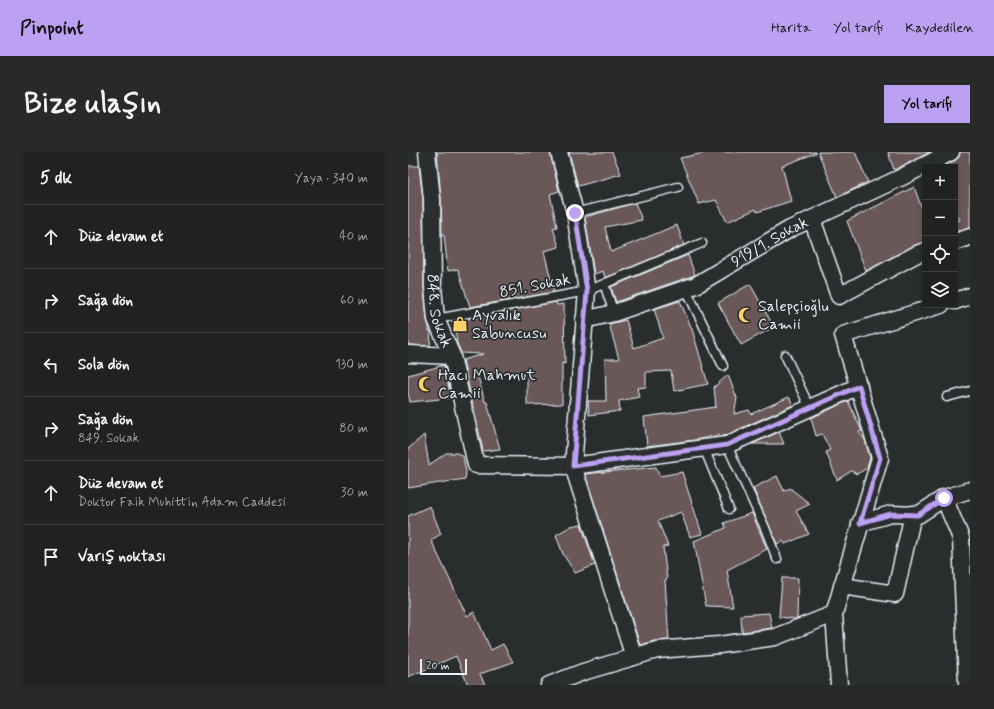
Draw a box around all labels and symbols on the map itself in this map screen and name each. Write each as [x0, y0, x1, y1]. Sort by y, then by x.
route end [566, 204, 584, 222]
street label: 919/1. Sokak [727, 212, 812, 272]
street label: 851. Sokak [498, 269, 572, 303]
street label: 848. Sokak [422, 274, 458, 351]
place label: Salepçioğlu Camii [758, 296, 829, 335]
place label: Ayvalık Sabuncusu [472, 305, 546, 344]
mosque icon: Salepçioğlu Camii [737, 306, 755, 324]
shop icon: Ayvalık Sabuncusu [451, 315, 469, 333]
place label: Hacı Mahmut Camii [438, 365, 536, 404]
mosque icon: Hacı Mahmut Camii [417, 375, 435, 393]
route start [935, 489, 953, 507]
scale bar [420, 657, 467, 676]

